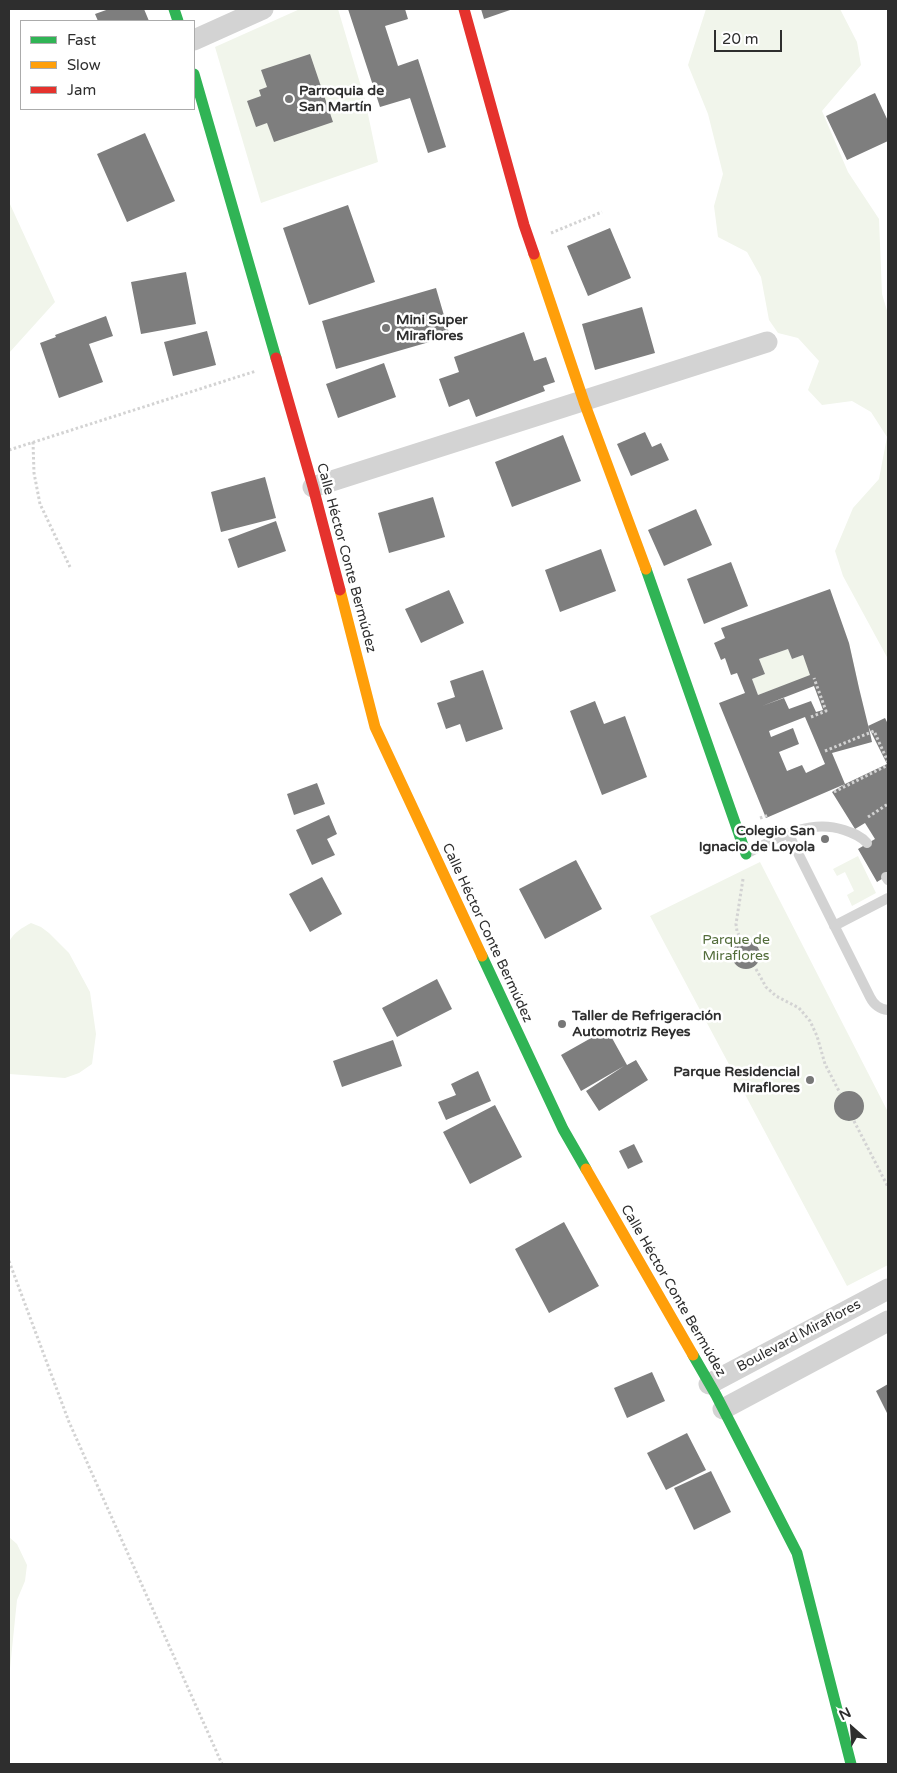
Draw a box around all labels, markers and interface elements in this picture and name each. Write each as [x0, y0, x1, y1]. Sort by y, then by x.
legend [20, 20, 195, 110]
scale bar [717, 20, 784, 52]
text: 20 m [722, 30, 759, 48]
text: Fast [67, 31, 96, 49]
text: Slow [67, 56, 101, 74]
text: Jam [67, 81, 96, 99]
place label: Parroquia de San Martín [299, 83, 384, 115]
marker: Parroquia de San Martín [283, 93, 295, 105]
place label: Mini Super Miraflores [396, 312, 468, 344]
marker: Mini Super Miraflores [380, 322, 392, 334]
street label: Calle Héctor Conte Bermúdez [313, 461, 379, 655]
place label: Colegio San Ignacio de Loyola [699, 823, 815, 856]
marker: Colegio San Ignacio de Loyola [819, 833, 831, 845]
street label: Calle Héctor Conte Bermúdez [438, 841, 536, 1025]
park label: Parque de Miraflores [702, 932, 770, 964]
place label: Taller de Refrigeración Automotriz Reyes [572, 1008, 722, 1040]
marker: Taller de Refrigeración Automotriz Reyes [556, 1018, 568, 1030]
place label: Parque Residencial Miraflores [673, 1064, 800, 1096]
marker: Parque Residencial Miraflores [804, 1074, 816, 1086]
street label: Calle Héctor Conte Bermúdez [617, 1202, 729, 1380]
street label: Boulevard Miraflores [734, 1296, 864, 1376]
north arrow [827, 1703, 877, 1753]
text: N [836, 1704, 854, 1724]

